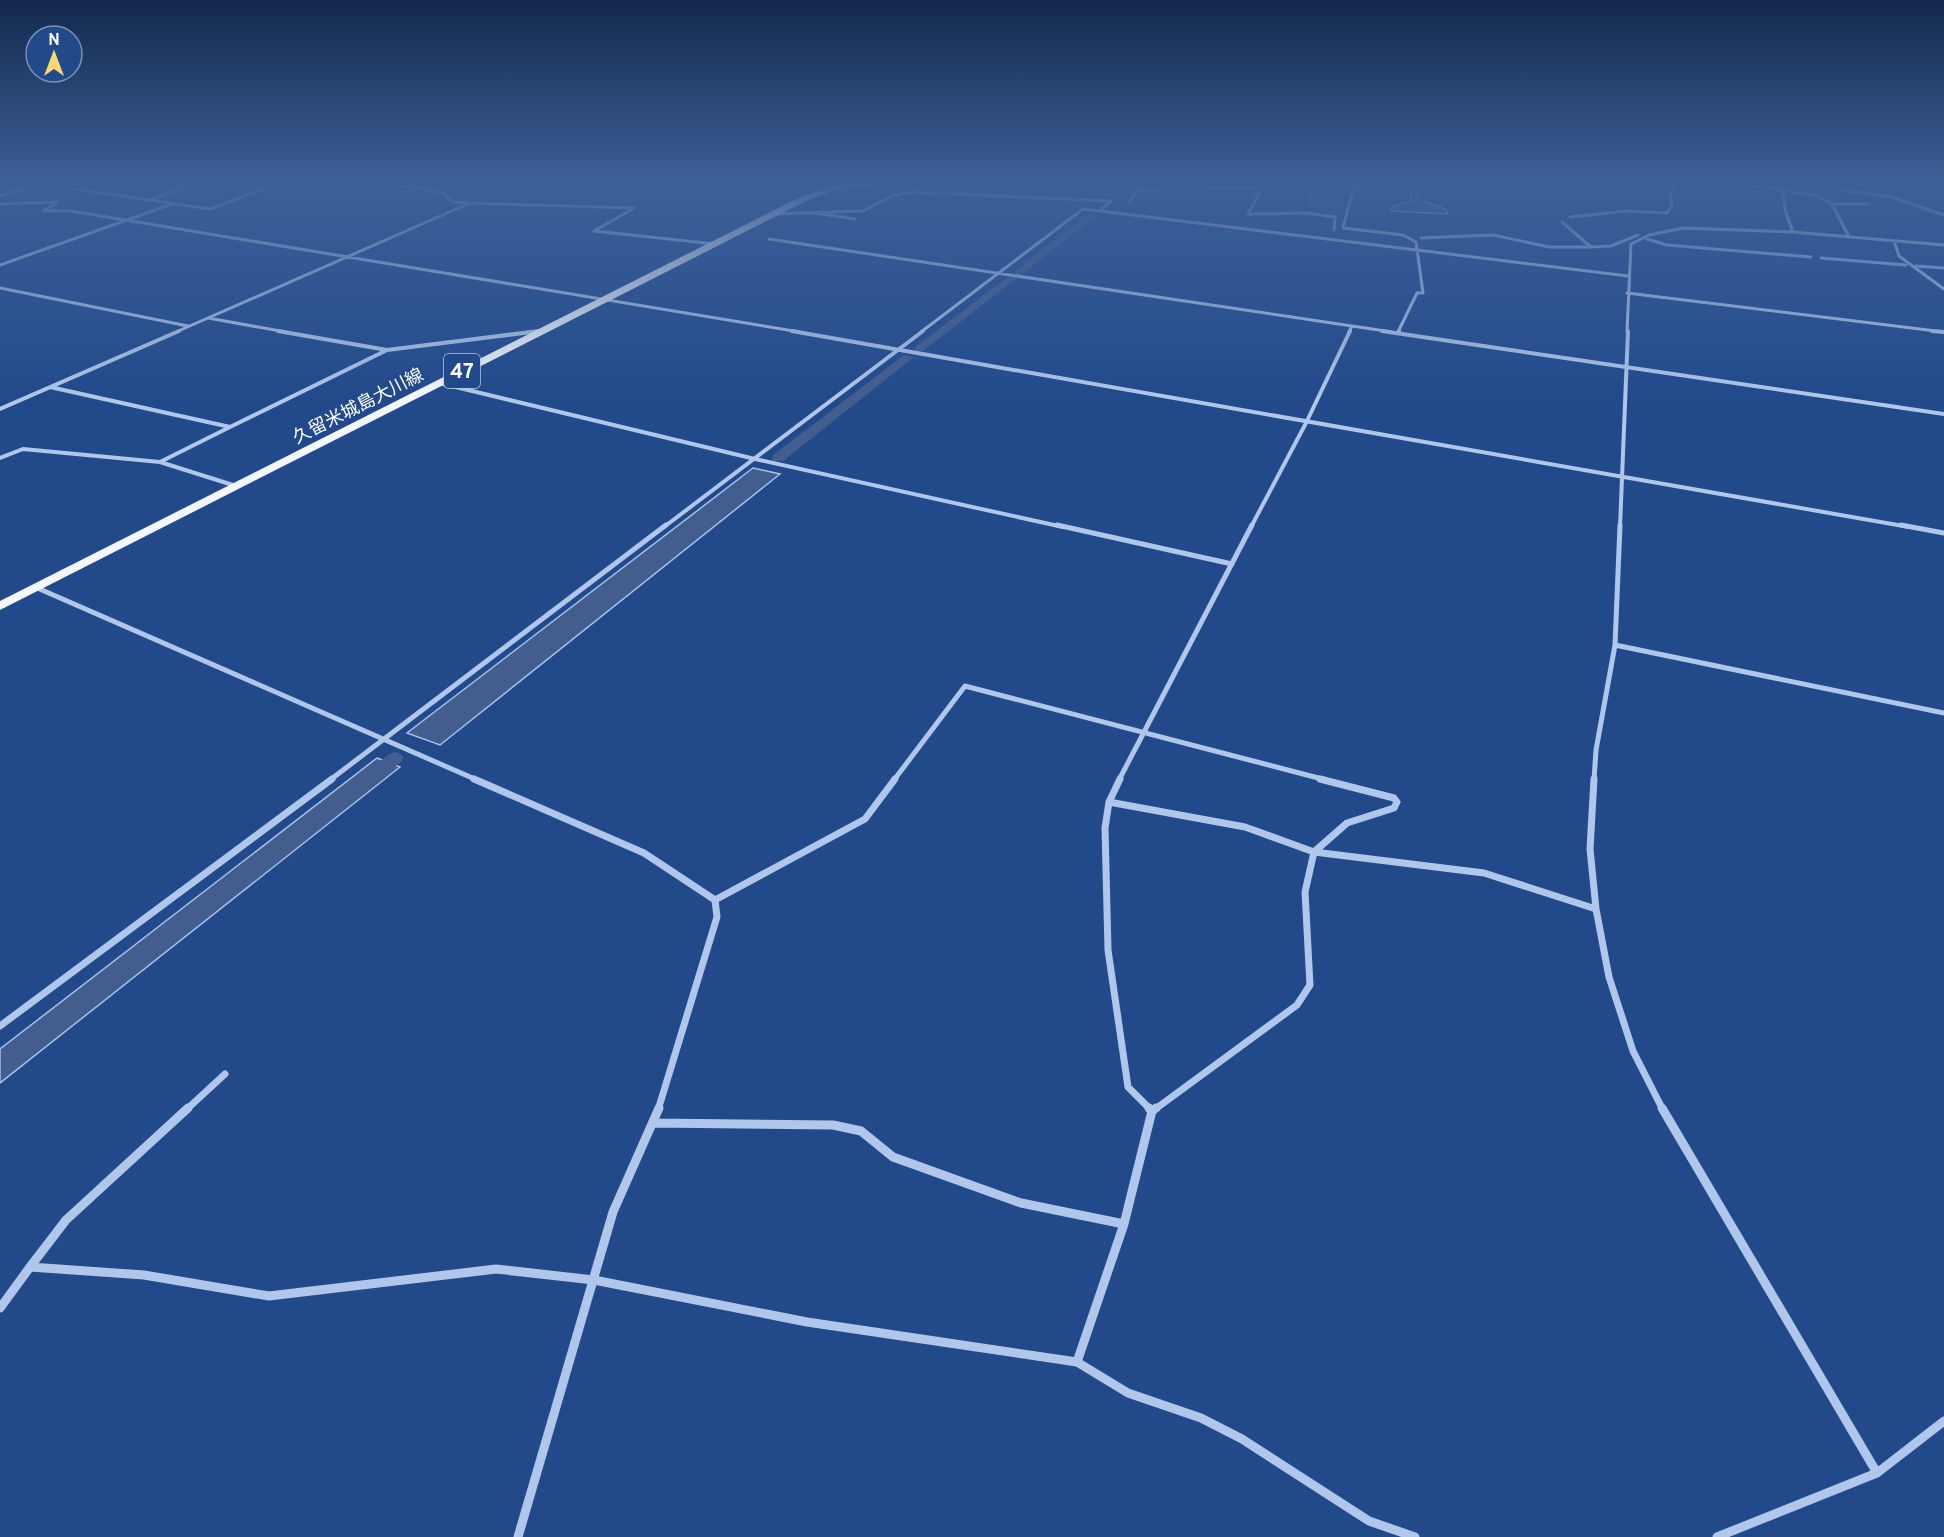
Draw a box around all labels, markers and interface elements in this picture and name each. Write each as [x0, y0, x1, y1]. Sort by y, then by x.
north arrow [24, 24, 84, 84]
text: N [48, 31, 60, 51]
road number: 47 [444, 354, 480, 388]
street label: 久留米城島大川線 [289, 364, 428, 450]

